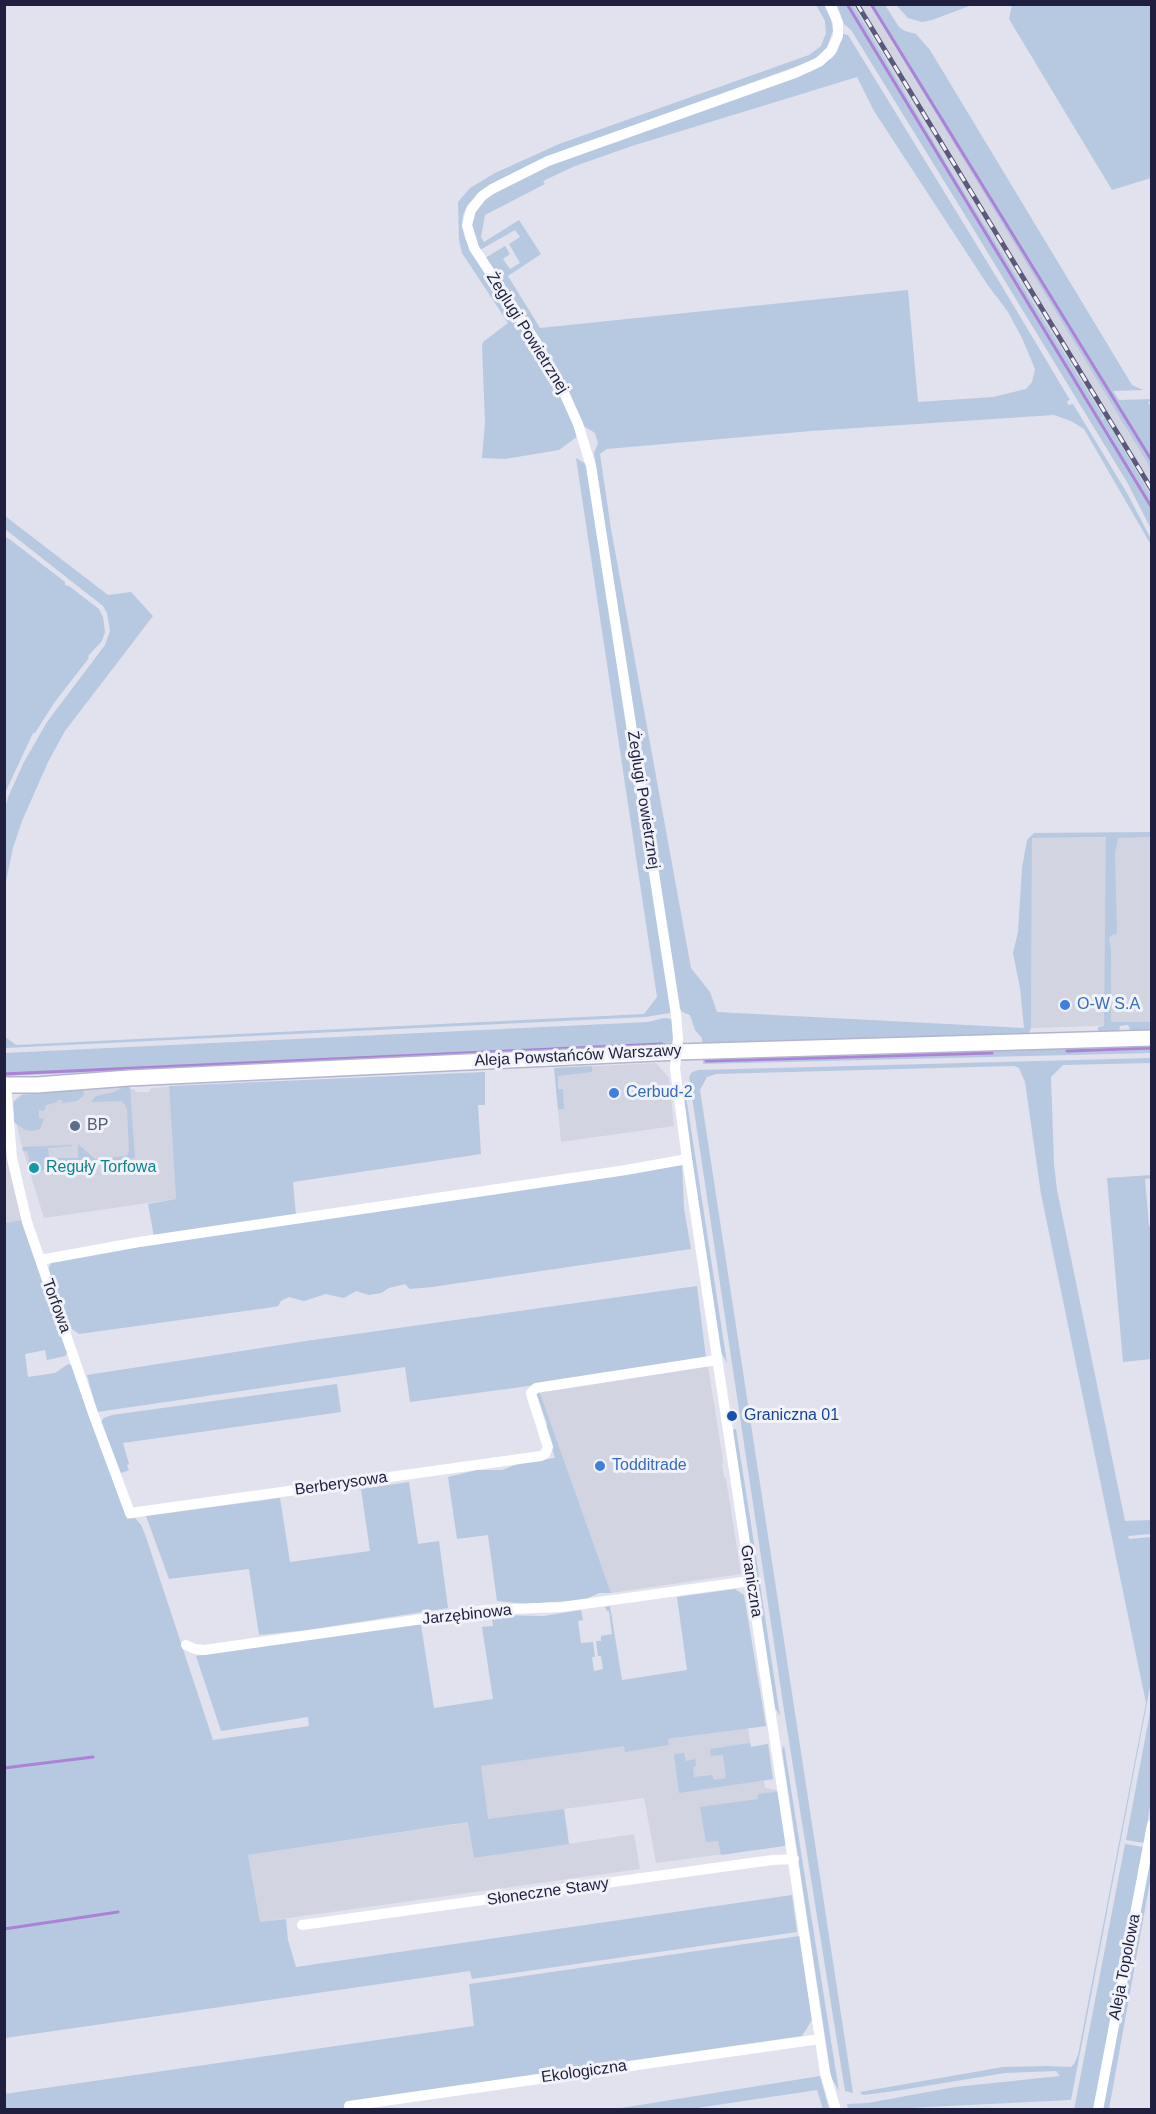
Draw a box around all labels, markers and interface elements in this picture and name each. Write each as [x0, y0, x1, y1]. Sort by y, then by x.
street label: Żeglugi Powietrznej [482, 269, 572, 397]
street label: Żeglugi Powietrznej [623, 730, 663, 870]
place label: O-W S.A [1077, 995, 1140, 1015]
marker: O-W S.A [1058, 998, 1072, 1012]
street label: Aleja Powstańców Warszawy [474, 1041, 682, 1071]
place label: Cerbud-2 [626, 1083, 693, 1103]
marker: Cerbud-2 [607, 1086, 621, 1100]
place label: BP [87, 1116, 108, 1136]
marker: BP [68, 1119, 82, 1133]
place label: Reguły Torfowa [46, 1158, 156, 1178]
marker: Reguły Torfowa [27, 1161, 41, 1175]
street label: Torfowa [37, 1276, 75, 1336]
place label: Graniczna 01 [744, 1406, 839, 1426]
marker: Graniczna 01 [725, 1409, 739, 1423]
place label: Todditrade [612, 1456, 687, 1476]
marker: Todditrade [593, 1459, 607, 1473]
street label: Berberysowa [293, 1468, 389, 1500]
street label: Graniczna [736, 1543, 766, 1619]
street label: Jarzębinowa [421, 1601, 513, 1629]
street label: Słoneczne Stawy [486, 1874, 610, 1910]
street label: Aleja Topolowa [1105, 1912, 1145, 2022]
street label: Ekologiczna [540, 2056, 628, 2088]

